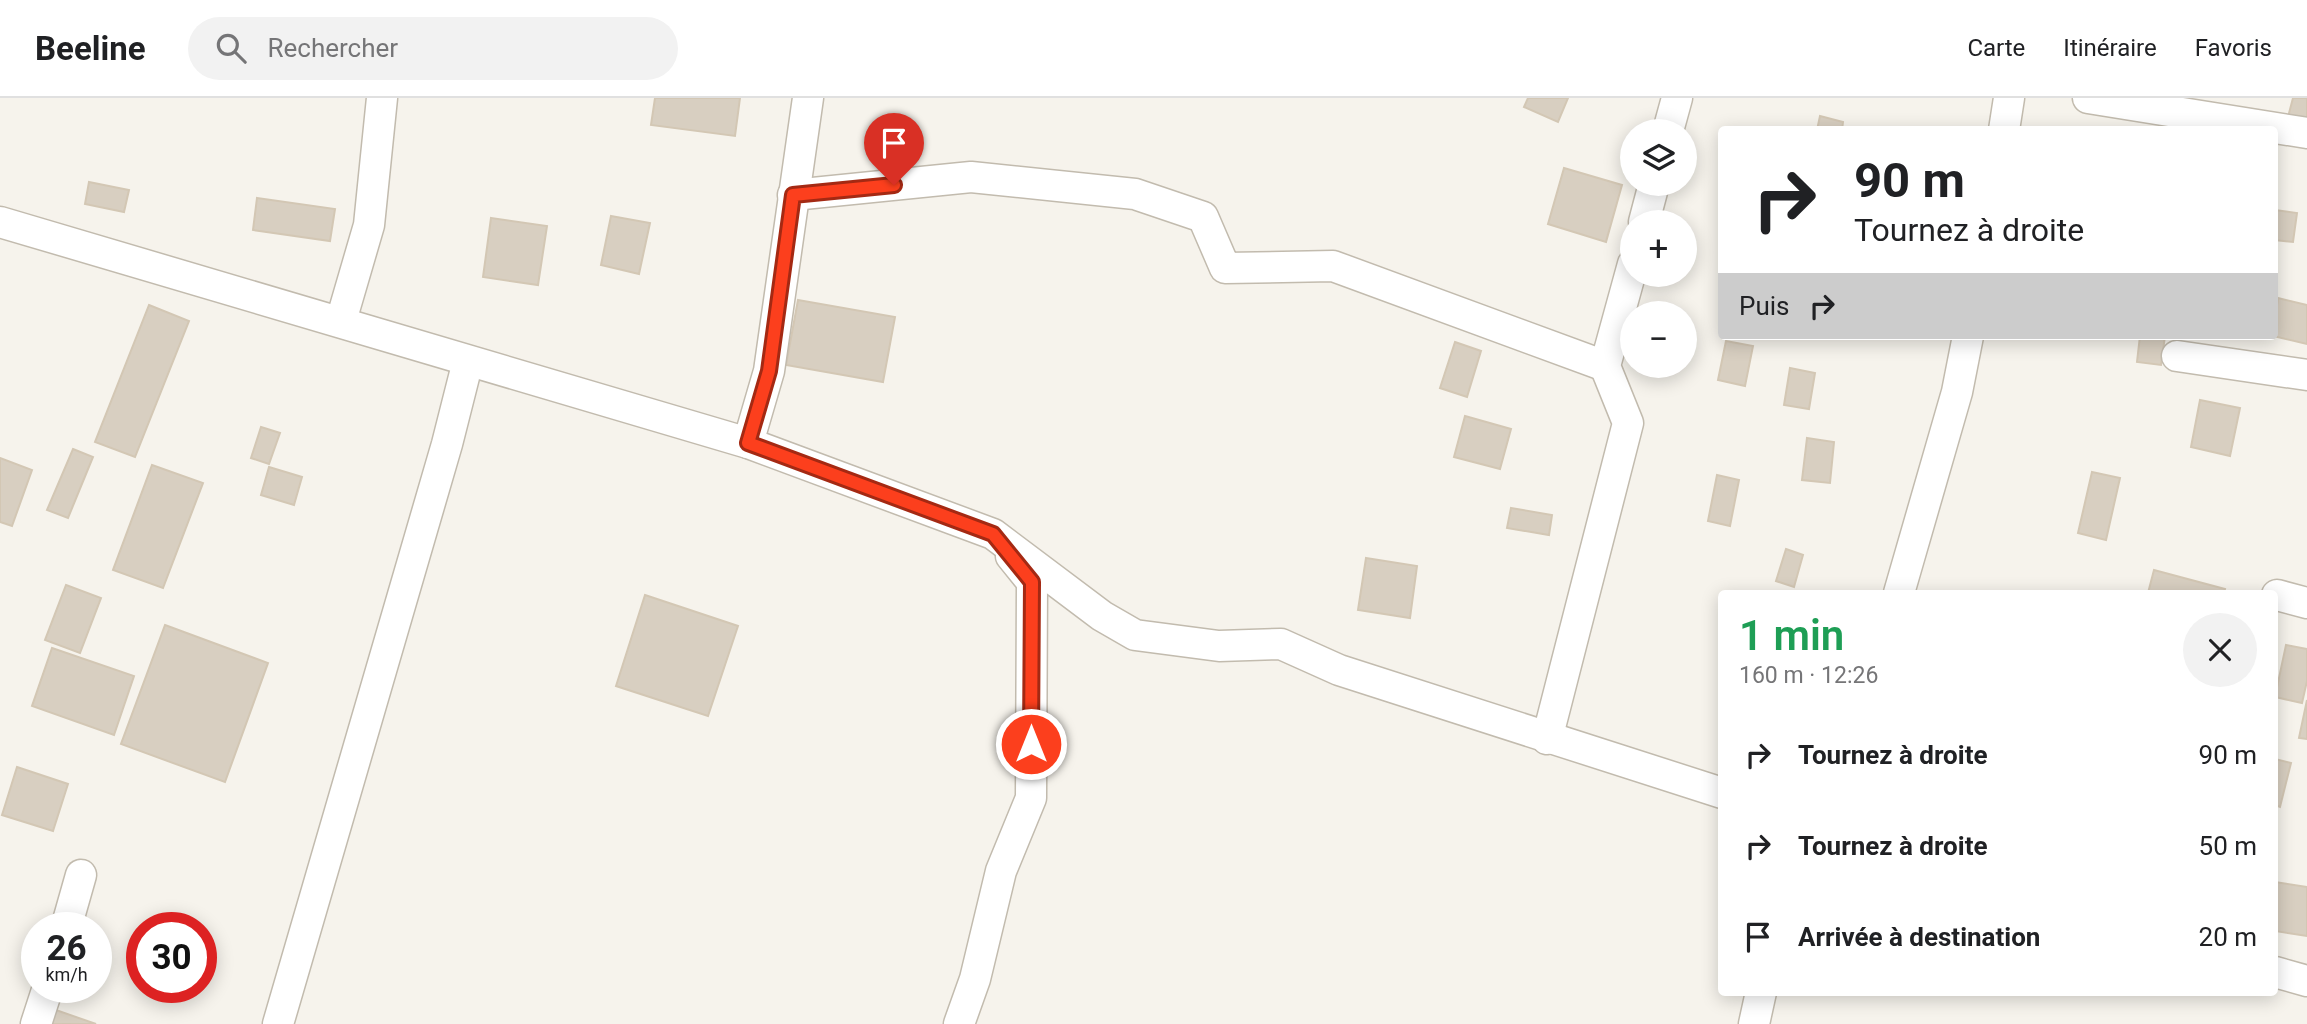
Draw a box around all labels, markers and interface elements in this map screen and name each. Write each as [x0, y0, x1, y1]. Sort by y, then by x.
search box [188, 17, 678, 80]
text: Beeline [35, 29, 146, 68]
icon: search [212, 29, 250, 67]
text: Rechercher [268, 33, 398, 63]
text: Carte [1967, 34, 2025, 62]
text: Itinéraire [2063, 34, 2157, 62]
text: Favoris [2195, 34, 2272, 62]
pin [864, 113, 924, 185]
map controls [1620, 119, 1697, 378]
button: layers [1620, 119, 1697, 196]
icon: arrive [875, 124, 913, 162]
text: 90 m [1854, 152, 1965, 209]
icon: right [1739, 154, 1830, 245]
button: + [1620, 210, 1697, 287]
text: Tournez à droite [1854, 211, 2084, 249]
icon: right [1803, 287, 1841, 325]
text: Puis [1739, 291, 1789, 321]
button: − [1620, 301, 1697, 378]
text: 1 min [1739, 611, 1844, 660]
button: close [2183, 613, 2257, 687]
text: 160 m · 12:26 [1739, 662, 1878, 689]
position arrow [994, 707, 1068, 781]
icon: right [1739, 736, 1777, 774]
text: Tournez à droite [1798, 740, 1988, 770]
text: 90 m [2199, 740, 2257, 770]
icon: right [1739, 827, 1777, 865]
text: Tournez à droite [1798, 831, 1988, 861]
text: 50 m [2199, 831, 2257, 861]
speed limit sign: 30 [126, 912, 217, 1003]
icon: arrive [1739, 918, 1777, 956]
text: Arrivée à destination [1798, 922, 2040, 952]
text: 20 m [2199, 922, 2257, 952]
text: 26 [46, 928, 87, 969]
text: km/h [45, 964, 88, 985]

